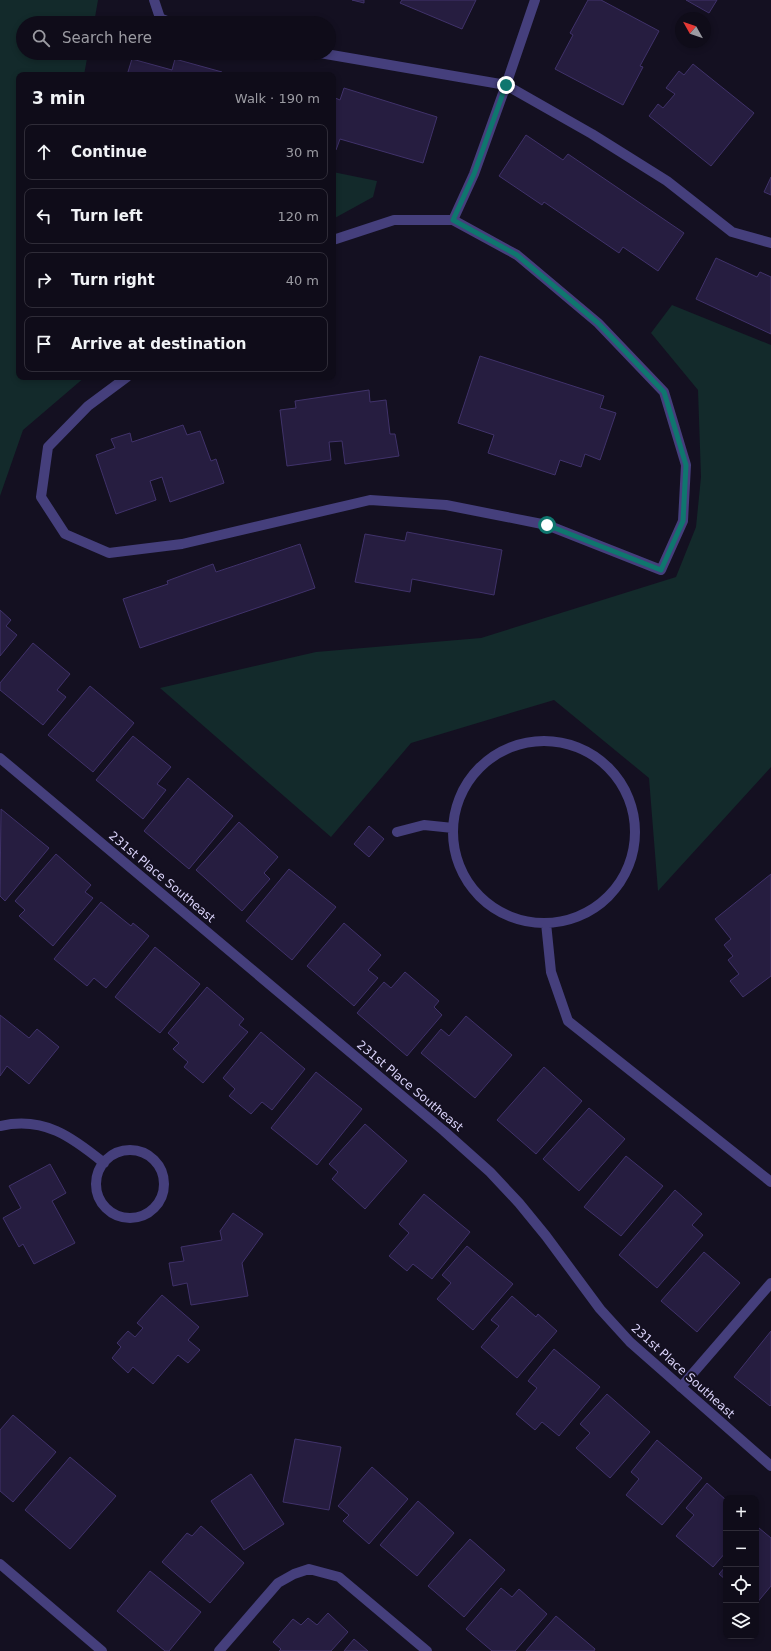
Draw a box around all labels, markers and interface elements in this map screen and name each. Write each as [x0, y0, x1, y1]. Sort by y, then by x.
north arrow [675, 12, 711, 48]
search box [16, 16, 336, 60]
icon: search [30, 27, 52, 49]
text: Search here [62, 29, 152, 47]
route end [497, 76, 515, 94]
text: 3 min [32, 88, 85, 108]
text: Walk · 190 m [235, 91, 320, 106]
icon: ahead [33, 141, 55, 163]
text: Continue [71, 143, 147, 161]
text: 30 m [286, 145, 319, 160]
icon: left [33, 205, 55, 227]
text: Turn left [71, 207, 143, 225]
text: 120 m [277, 209, 319, 224]
icon: right [33, 269, 55, 291]
text: Turn right [71, 271, 155, 289]
text: 40 m [286, 273, 319, 288]
icon: arrive [33, 333, 55, 355]
text: Arrive at destination [71, 335, 246, 353]
route start [538, 516, 556, 534]
street label: 231st Place Southeast [106, 829, 218, 926]
street label: 231st Place Southeast [354, 1038, 466, 1135]
street label: 231st Place Southeast [629, 1321, 738, 1421]
map controls [723, 1495, 759, 1639]
button: + [723, 1495, 759, 1531]
button: − [723, 1531, 759, 1567]
button: locate [723, 1567, 759, 1603]
button: layers [723, 1603, 759, 1639]

